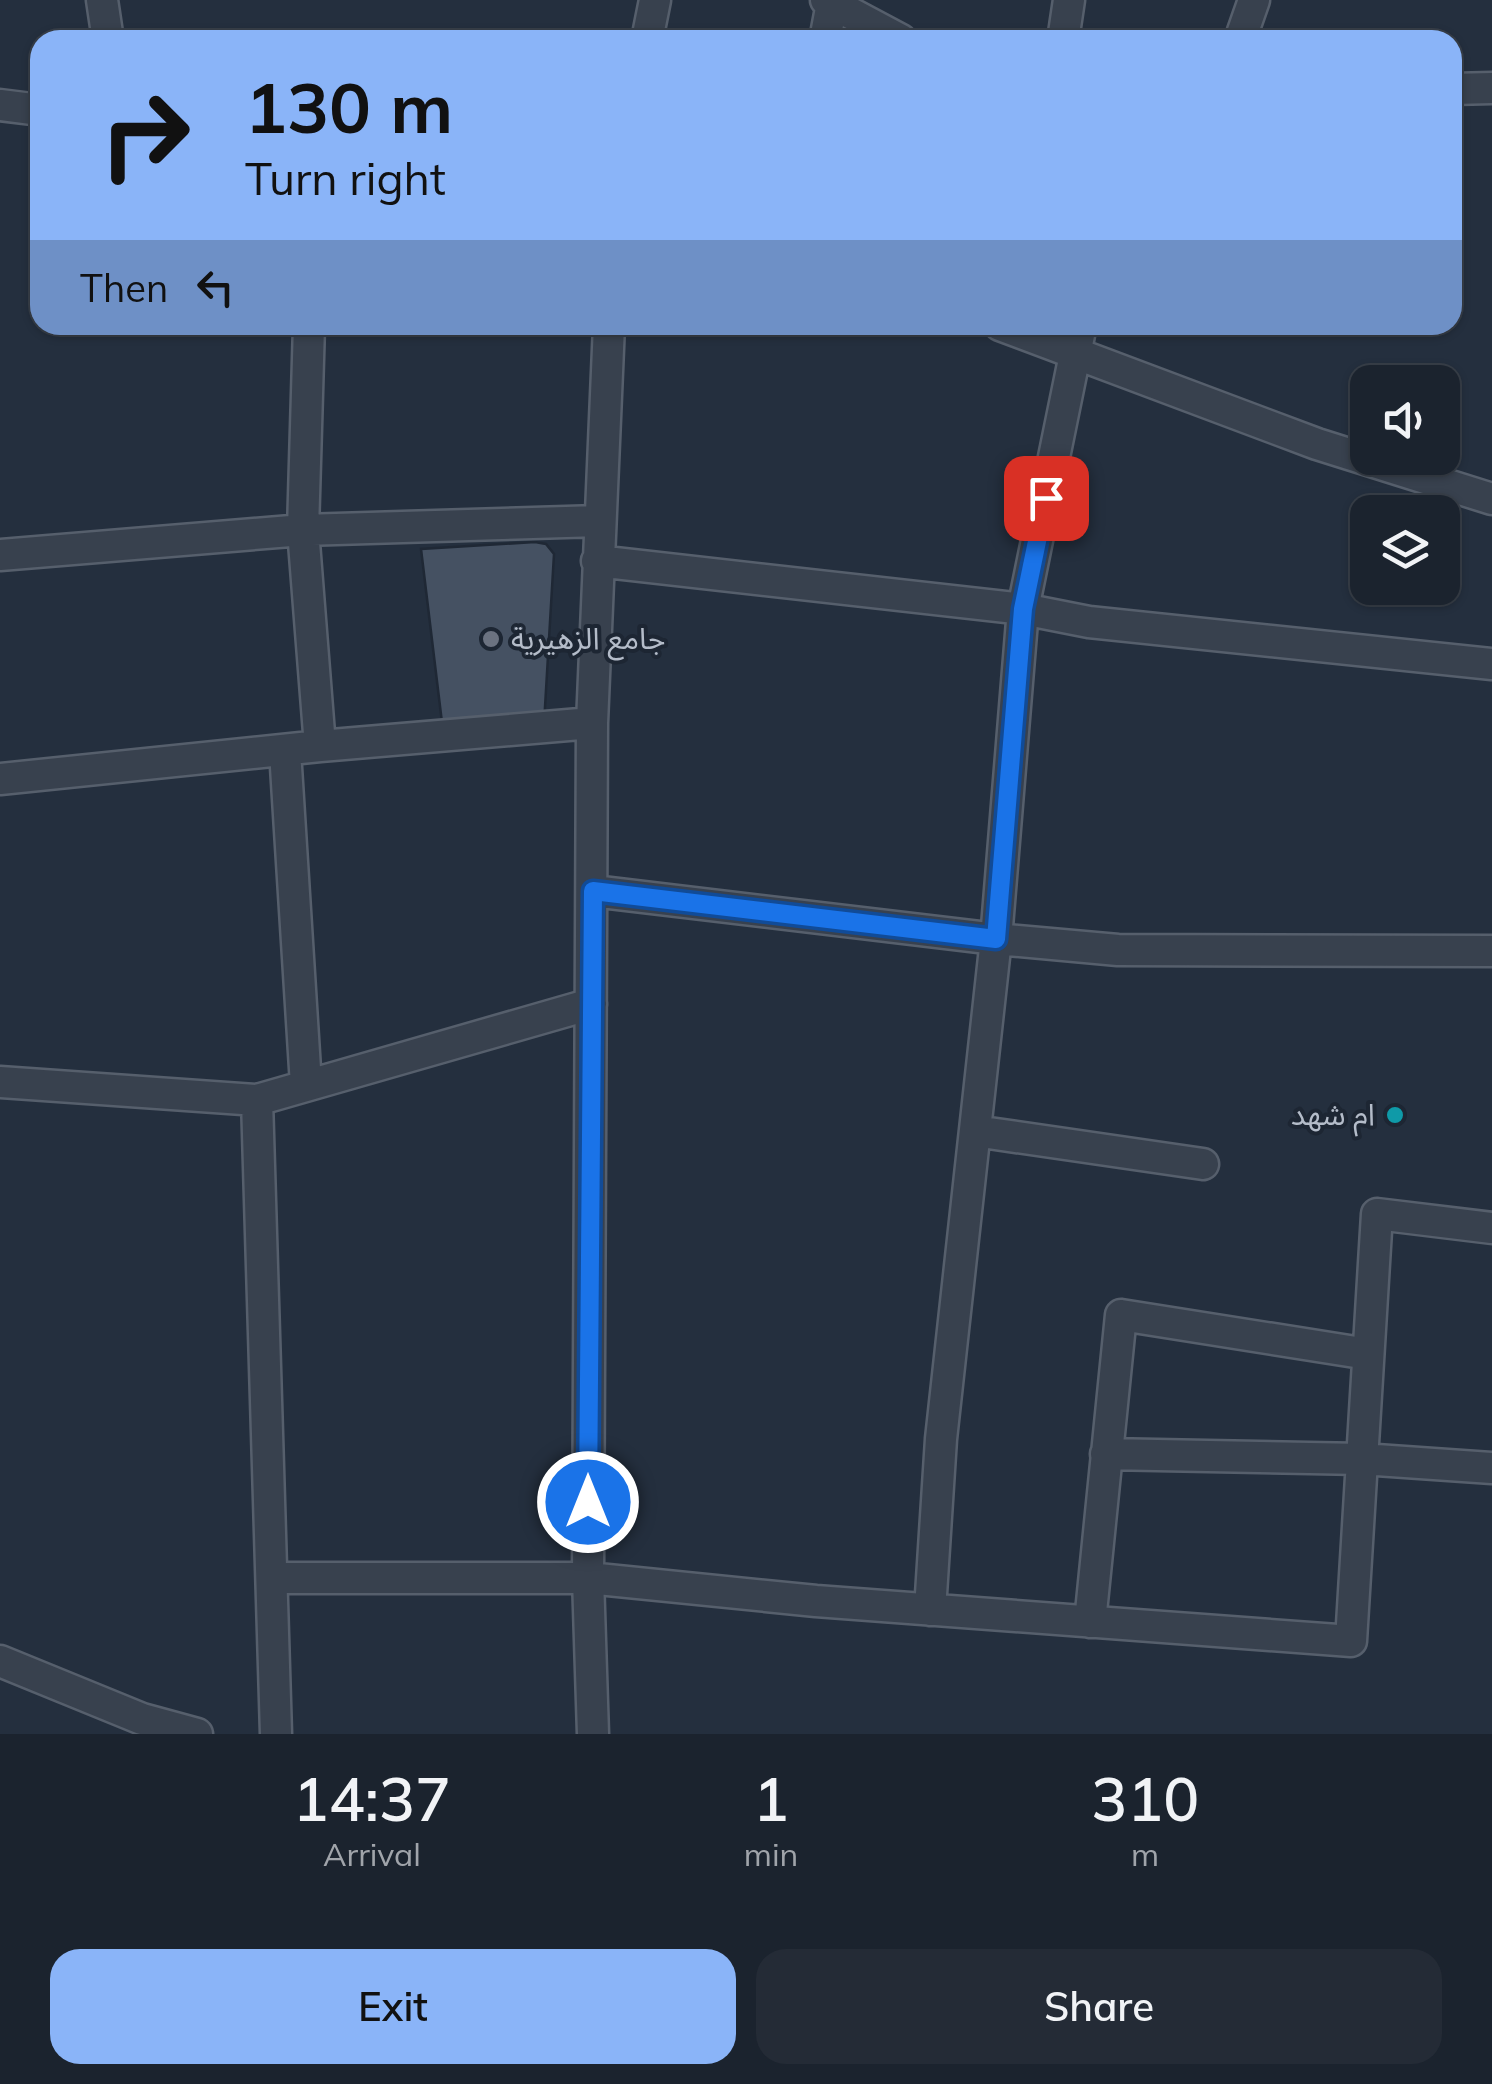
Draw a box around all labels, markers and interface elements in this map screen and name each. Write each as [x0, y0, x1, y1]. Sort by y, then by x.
text: 130 m [245, 63, 453, 151]
icon: right [80, 70, 210, 200]
text: Turn right [245, 150, 446, 206]
icon: left [188, 260, 243, 315]
text: Then [80, 264, 168, 312]
map controls [1350, 365, 1460, 605]
button: sound [1350, 365, 1460, 475]
pin [1004, 456, 1089, 541]
icon: arrive [1019, 471, 1074, 526]
button: layers [1350, 495, 1460, 605]
place label: جامع الزهيرية [511, 619, 665, 661]
marker: جامع الزهيرية [480, 628, 502, 650]
place label: ام شهد [1291, 1095, 1375, 1137]
marker: ام شهد [1384, 1104, 1406, 1126]
position arrow [536, 1450, 640, 1554]
text: 14:37 [293, 1761, 451, 1836]
text: 1 [753, 1761, 789, 1836]
text: 310 [1091, 1761, 1199, 1836]
text: Arrival [323, 1834, 421, 1874]
text: min [744, 1834, 798, 1874]
text: m [1131, 1834, 1159, 1874]
button: Exit [50, 1949, 736, 2064]
button: Share [756, 1949, 1442, 2064]

